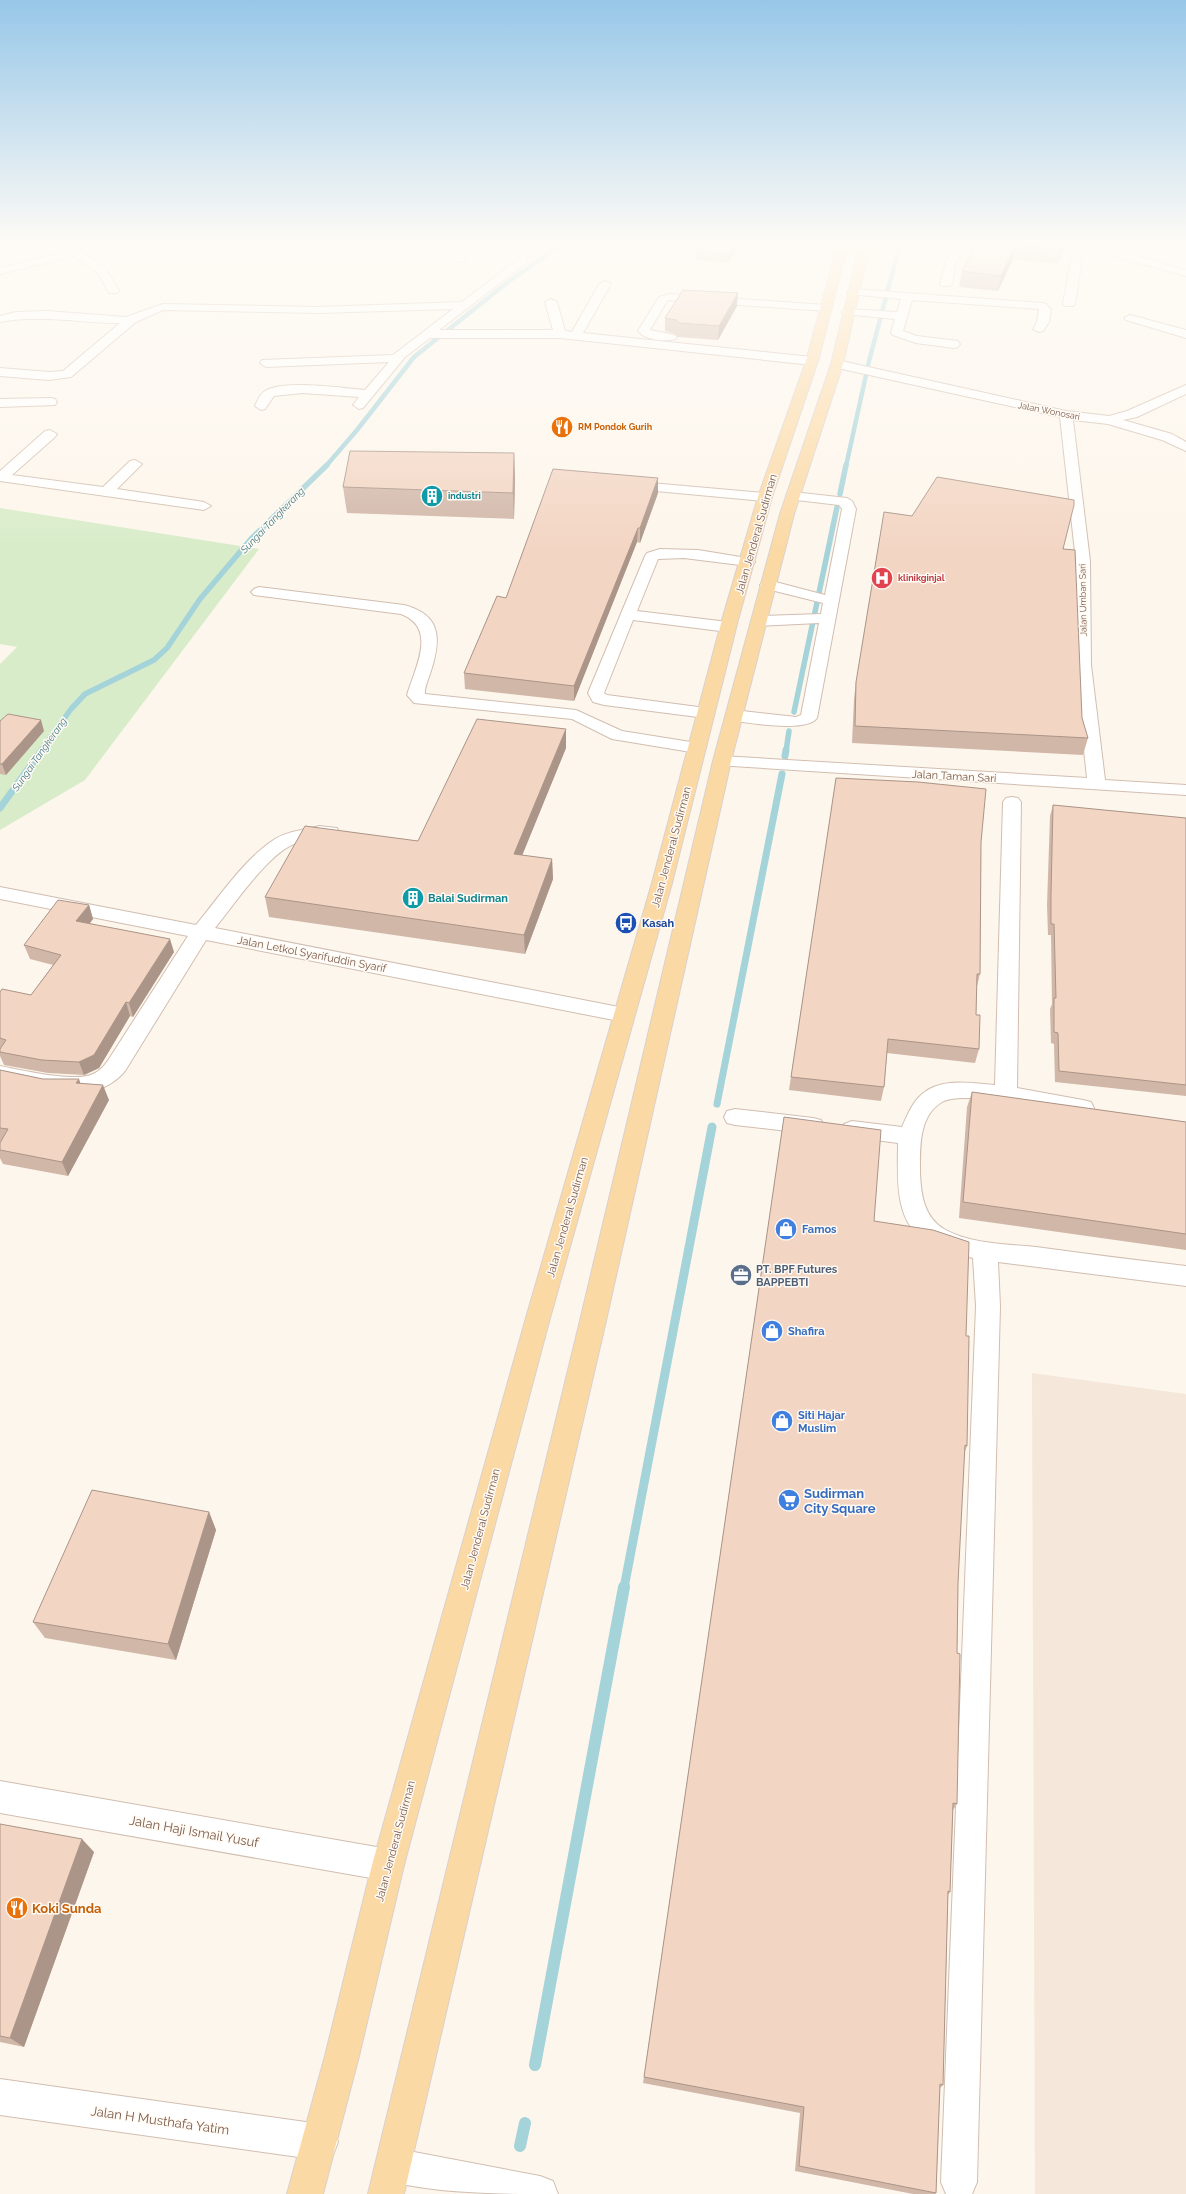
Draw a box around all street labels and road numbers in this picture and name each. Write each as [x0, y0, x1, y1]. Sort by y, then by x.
street label: Jalan Wonosari [1017, 400, 1081, 422]
street label: Jalan Jenderal Sudirman [733, 472, 780, 596]
street label: Jalan Umban Sari [1077, 564, 1089, 636]
street label: Jalan Taman Sari [911, 768, 997, 785]
street label: Jalan Jenderal Sudirman [649, 785, 694, 909]
street label: Jalan Letkol Syarifuddin Syarif [236, 934, 388, 975]
street label: Jalan Jenderal Sudirman [544, 1155, 591, 1279]
street label: Jalan Jenderal Sudirman [458, 1467, 503, 1591]
street label: Jalan Jenderal Sudirman [373, 1779, 418, 1903]
street label: Jalan Haji Ismail Yusuf [128, 1813, 261, 1850]
street label: Jalan H Musthafa Yatim [90, 2103, 230, 2138]

